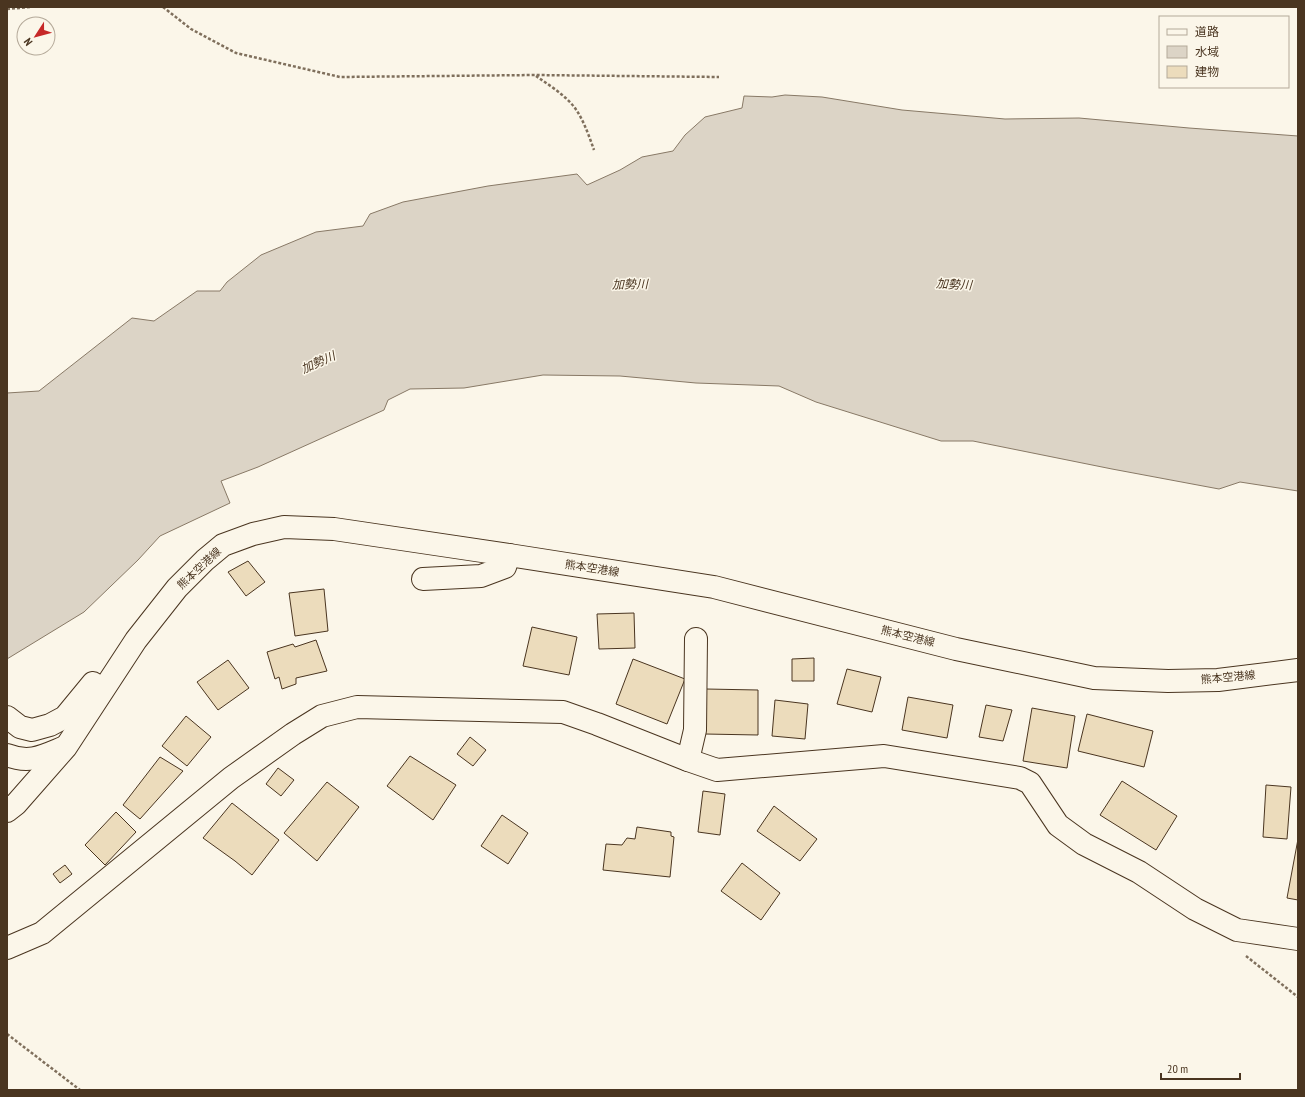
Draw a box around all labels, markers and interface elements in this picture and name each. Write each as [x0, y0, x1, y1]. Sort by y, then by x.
north arrow [16, 16, 56, 56]
legend [1159, 16, 1289, 88]
text: 道路 [1195, 24, 1219, 39]
text: N [20, 35, 35, 48]
text: 水域 [1195, 44, 1219, 59]
text: 建物 [1195, 64, 1219, 79]
water label: 加勢川 [612, 276, 650, 292]
water label: 加勢川 [936, 276, 974, 293]
water label: 加勢川 [298, 347, 339, 376]
street label: 熊本空港線 [174, 544, 224, 592]
street label: 熊本空港線 [564, 557, 620, 579]
street label: 熊本空港線 [880, 623, 936, 649]
street label: 熊本空港線 [1200, 668, 1256, 686]
scale bar [1161, 1055, 1240, 1081]
text: 20 m [1167, 1061, 1188, 1076]

